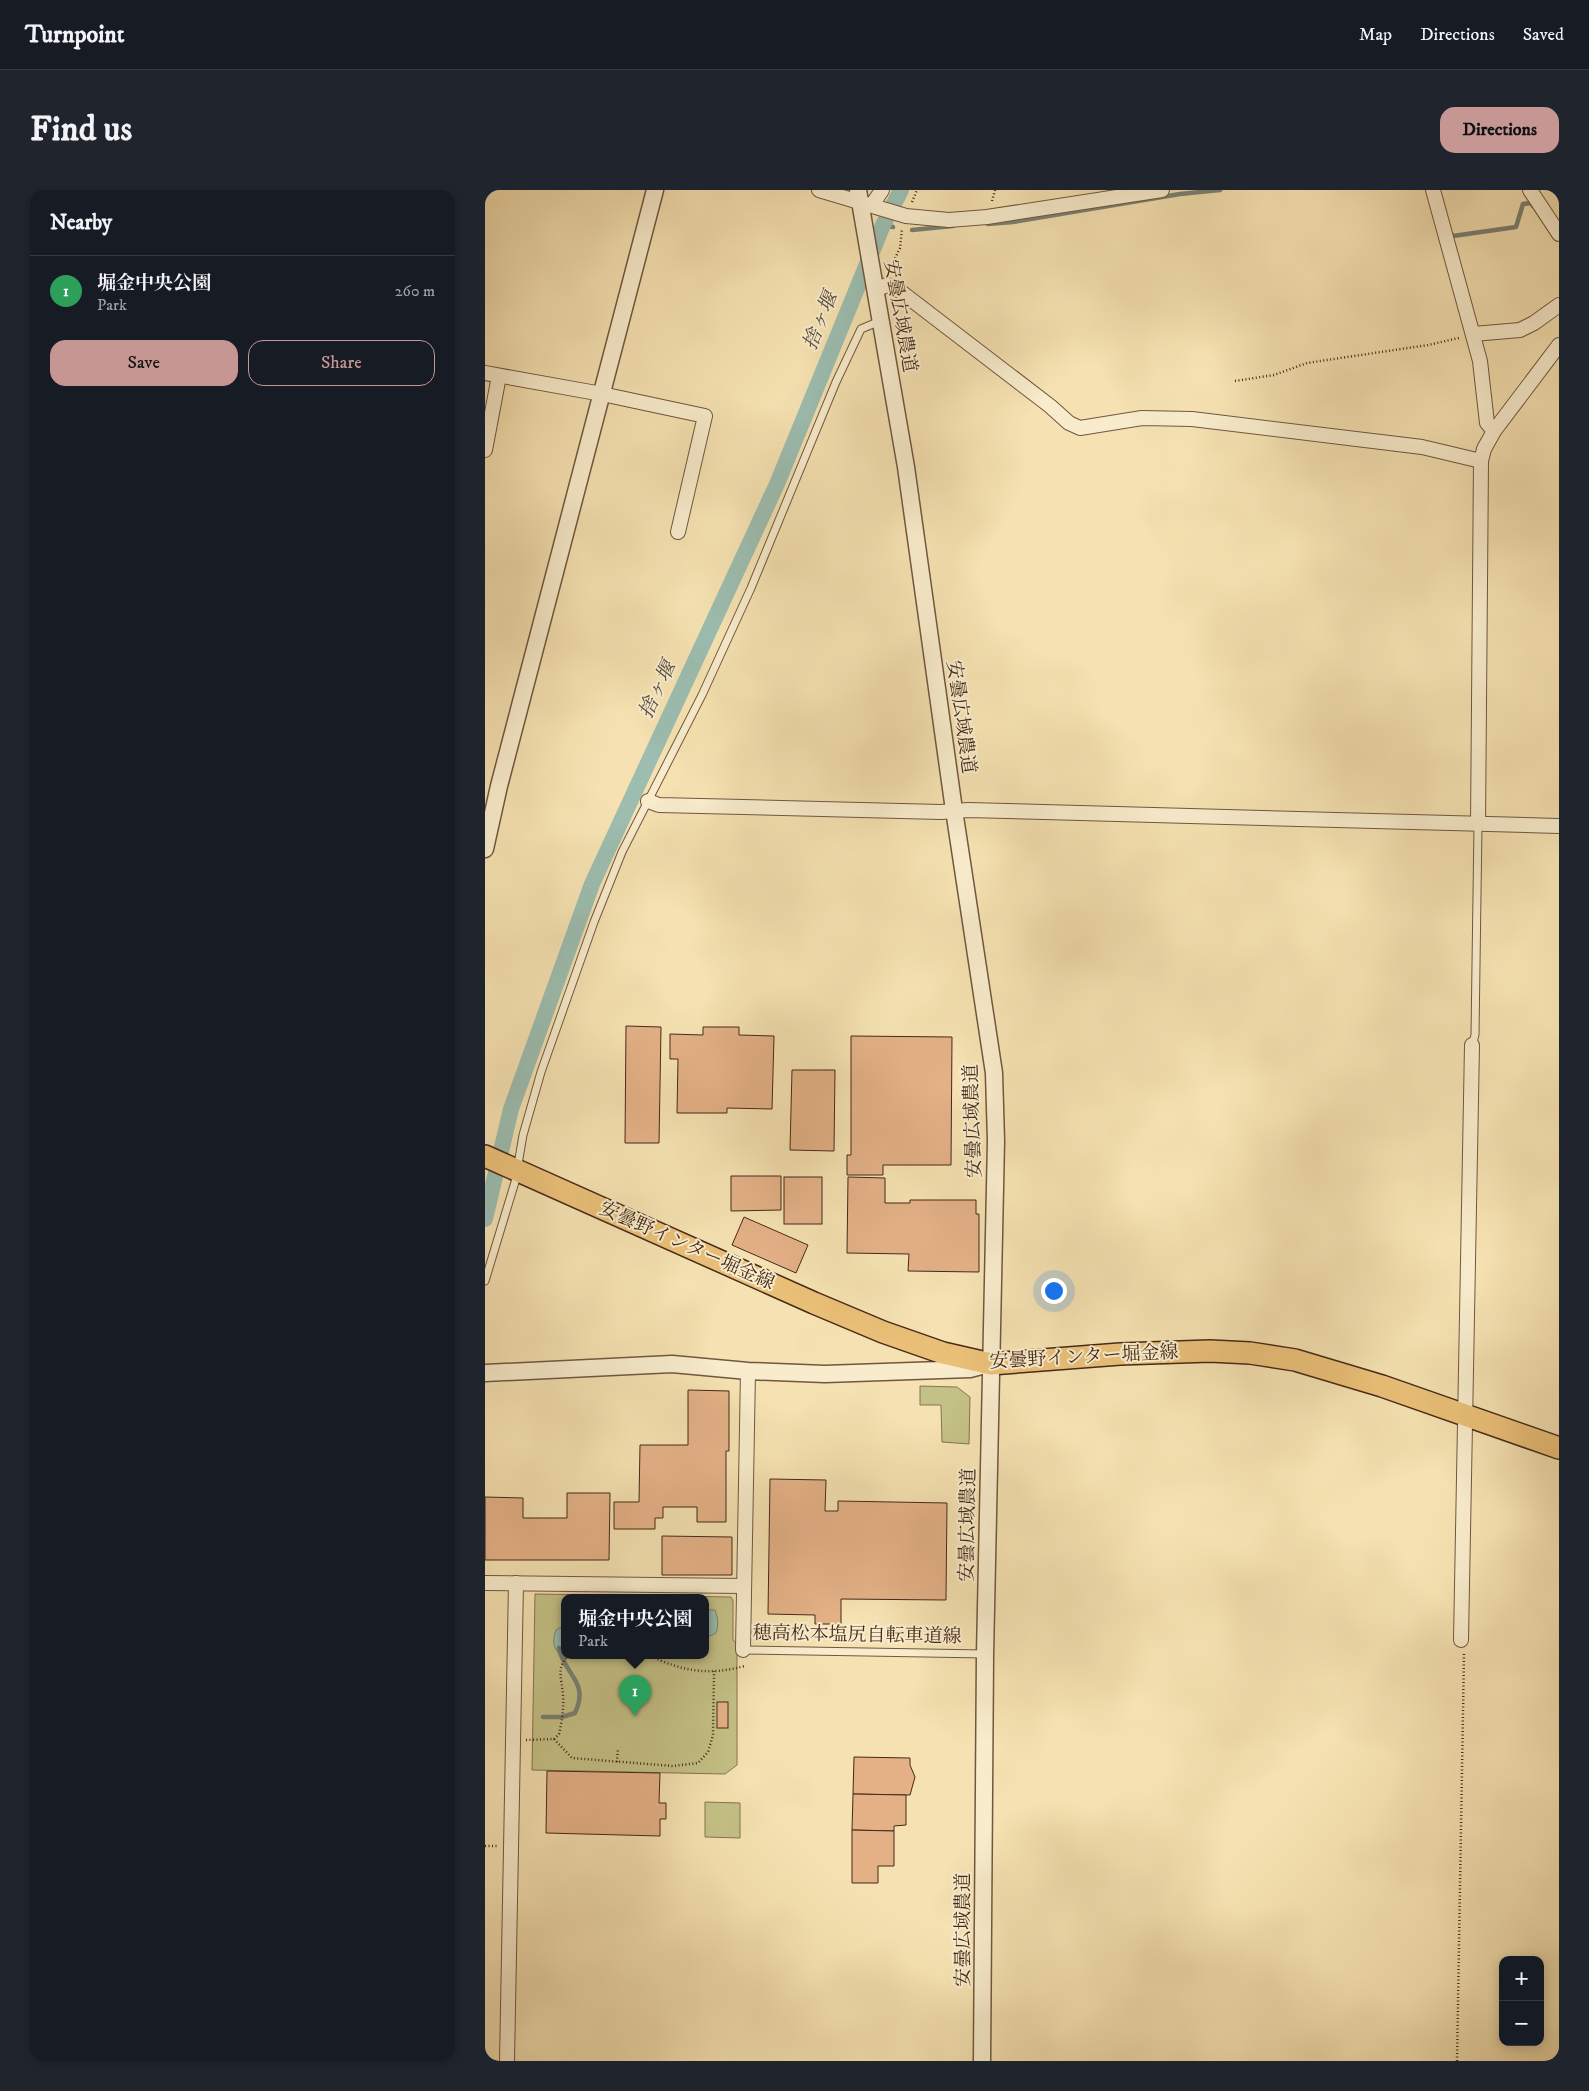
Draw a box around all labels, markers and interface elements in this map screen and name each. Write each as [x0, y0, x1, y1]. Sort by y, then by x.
text: Turnpoint [25, 20, 124, 50]
text: Map [1359, 24, 1392, 46]
text: Directions [1420, 24, 1495, 46]
text: Saved [1523, 24, 1564, 46]
button: Directions [1440, 107, 1559, 153]
text: Find us [30, 108, 132, 152]
text: Nearby [50, 210, 112, 236]
street label: 安曇広域農道 [879, 258, 921, 374]
text: 堀金中央公園 [97, 272, 211, 295]
text: 1 [63, 281, 69, 301]
text: 260 m [395, 281, 435, 301]
water label: 捨ヶ堰 [798, 286, 845, 353]
text: Park [97, 295, 127, 315]
button: Save [50, 340, 238, 386]
button: Share [248, 340, 435, 386]
water label: 捨ヶ堰 [634, 655, 683, 722]
street label: 安曇広域農道 [942, 659, 980, 775]
street label: 安曇広域農道 [960, 1064, 986, 1178]
street label: 安曇野インター堀金線 [596, 1197, 778, 1295]
your location [1041, 1278, 1067, 1304]
street label: 安曇野インター堀金線 [989, 1341, 1179, 1373]
street label: 安曇広域農道 [956, 1468, 980, 1582]
popup [561, 1594, 709, 1659]
text: 堀金中央公園 [578, 1608, 692, 1631]
street label: 穂高松本塩尻自転車道線 [752, 1622, 962, 1648]
text: Park [578, 1631, 608, 1651]
pin: 1 [619, 1675, 651, 1716]
street label: 安曇広域農道 [952, 1873, 975, 1987]
map controls [1499, 1956, 1544, 2046]
button: + [1499, 1956, 1544, 2001]
button: − [1499, 2001, 1544, 2046]

